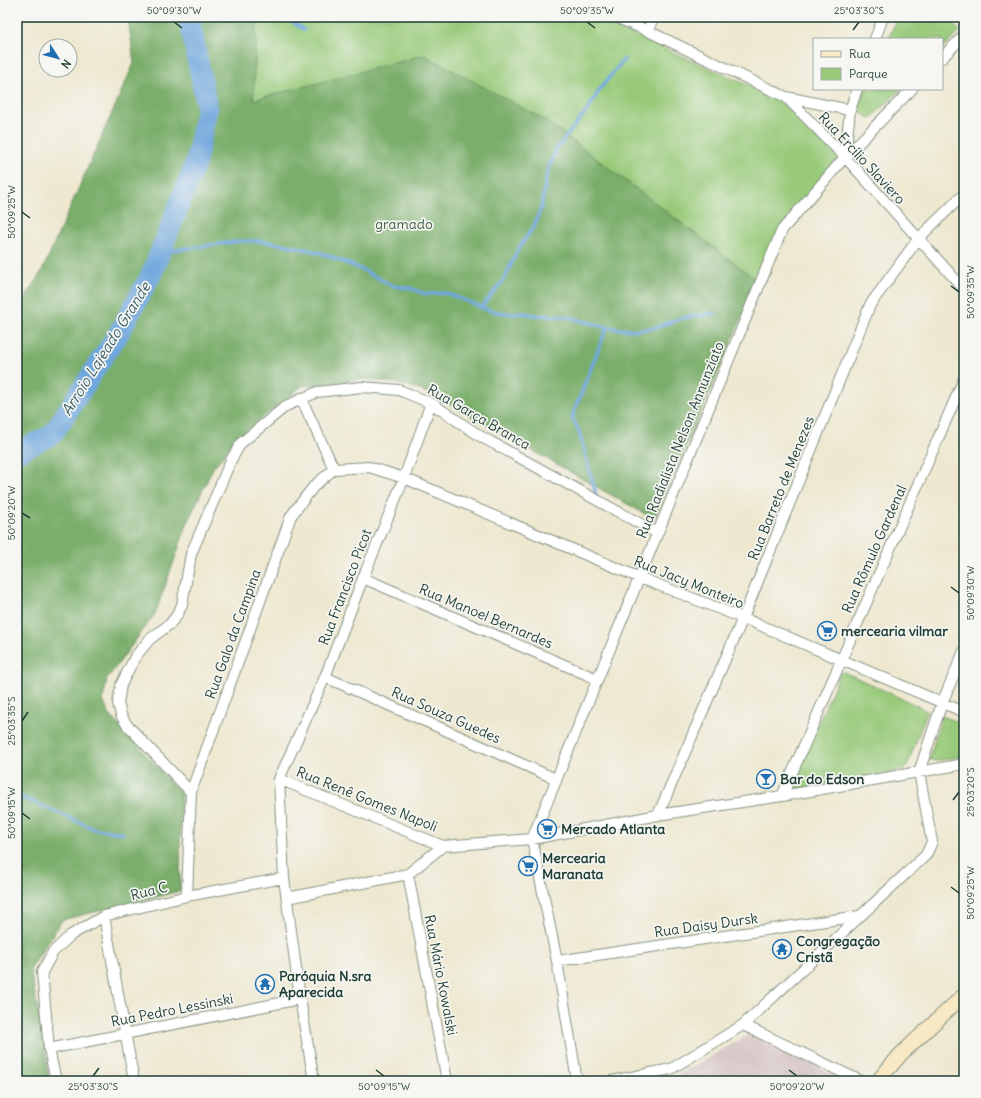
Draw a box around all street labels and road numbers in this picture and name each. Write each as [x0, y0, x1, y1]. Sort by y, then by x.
street label: Rua Ercílio Slaviero [815, 108, 909, 208]
street label: Rua Radialista Nelson Annunziato [632, 339, 728, 541]
street label: Rua Garça Branca [424, 380, 534, 454]
street label: Rua Barreto de Menezes [744, 413, 818, 563]
street label: Rua Rômulo Gardenal [838, 482, 910, 616]
street label: Rua Francisco Picot [315, 526, 376, 648]
street label: Rua Jacy Monteiro [631, 552, 747, 612]
street label: Rua Galo da Campina [201, 567, 265, 701]
street label: Rua Manoel Bernardes [416, 580, 556, 652]
street label: Rua Souza Guedes [389, 683, 503, 747]
street label: Rua Renê Gomes Napoli [294, 762, 440, 836]
street label: Rua C [129, 878, 169, 904]
street label: Rua Daisy Dursk [653, 909, 759, 941]
street label: Rua Mário Kowalski [420, 913, 462, 1037]
street label: Rua Pedro Lessinski [109, 989, 235, 1031]

